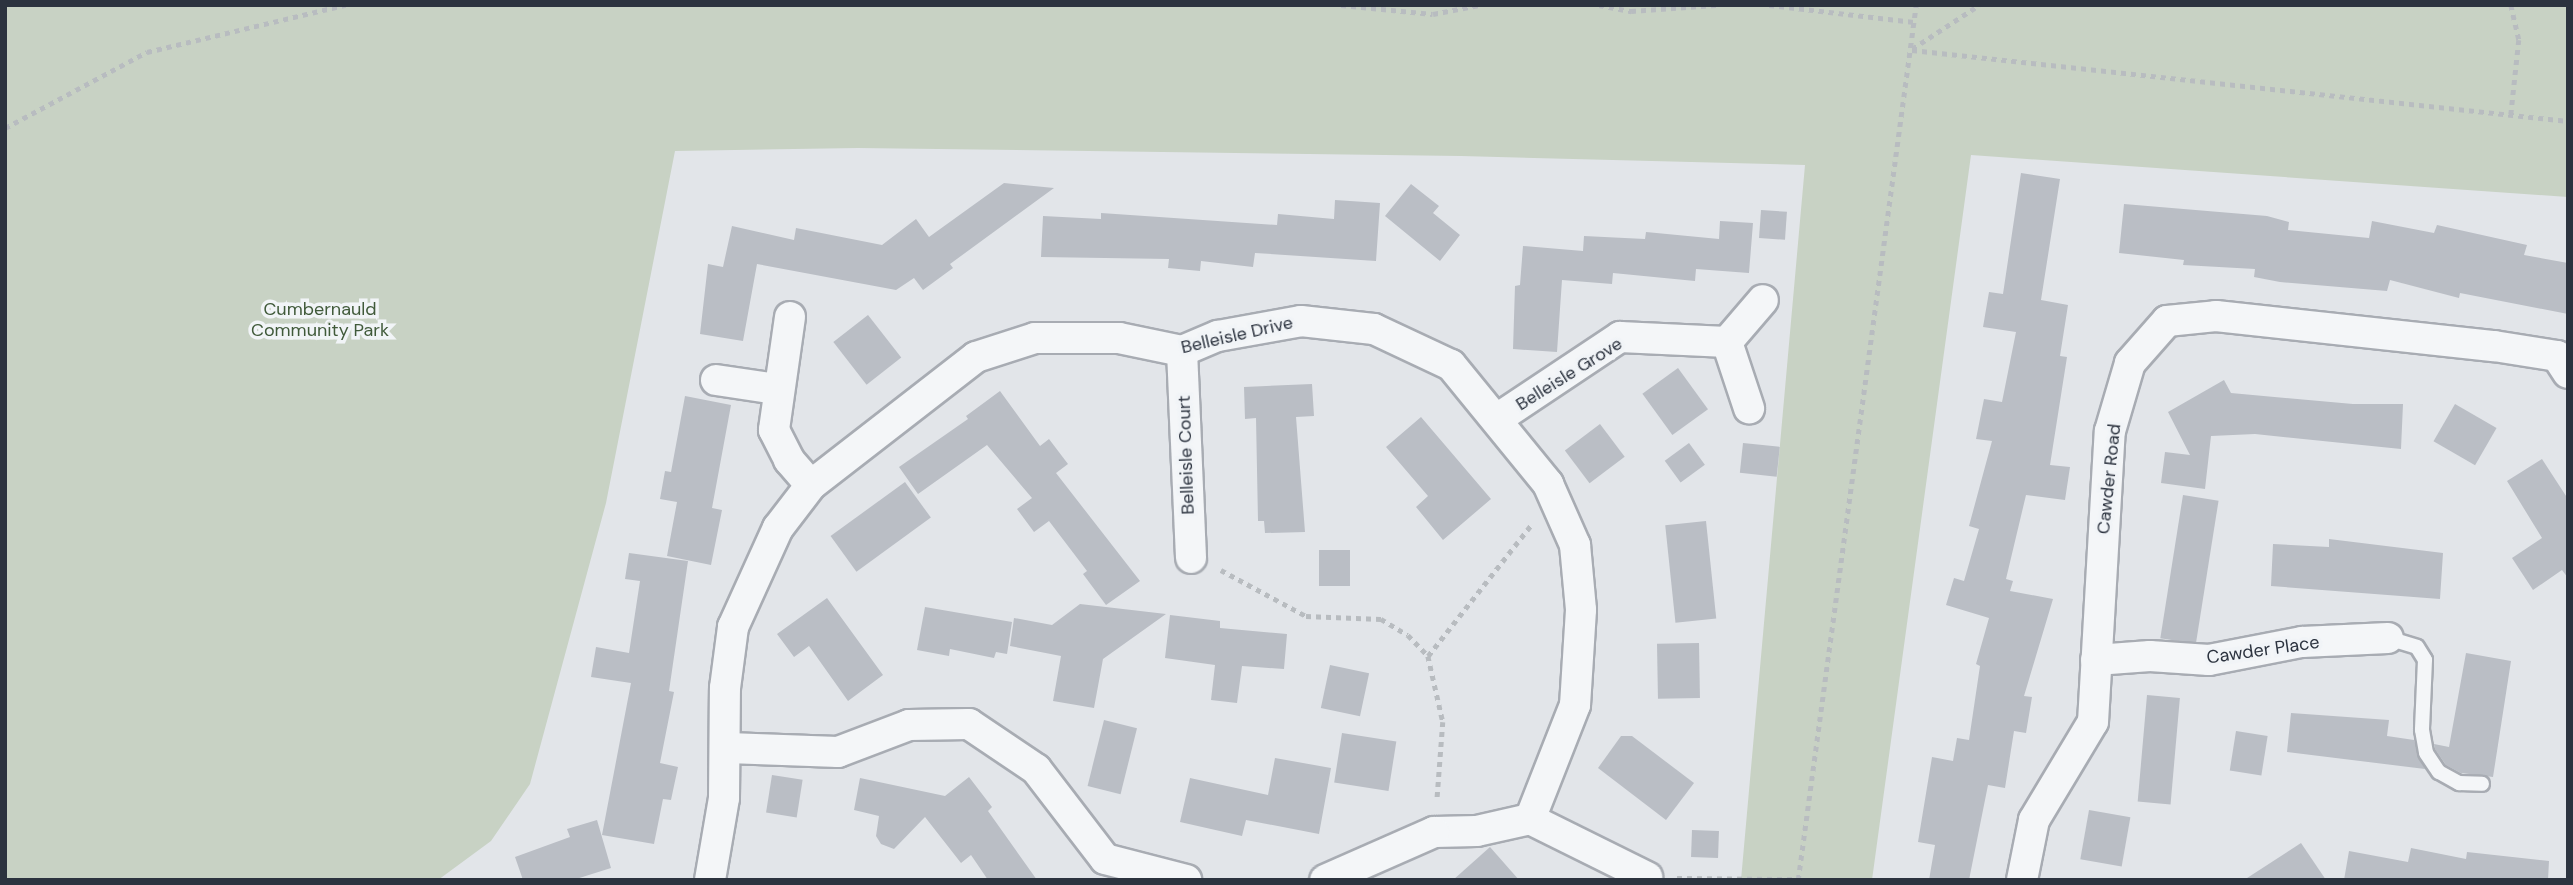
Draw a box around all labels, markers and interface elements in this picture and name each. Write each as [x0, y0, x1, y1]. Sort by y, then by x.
park label: Cumbernauld Community Park [251, 299, 389, 342]
street label: Belleisle Drive [1179, 312, 1295, 358]
street label: Belleisle Grove [1512, 333, 1626, 415]
street label: Belleisle Court [1173, 395, 1199, 515]
street label: Cawder Road [2092, 423, 2126, 535]
street label: Cawder Place [2205, 631, 2321, 669]

